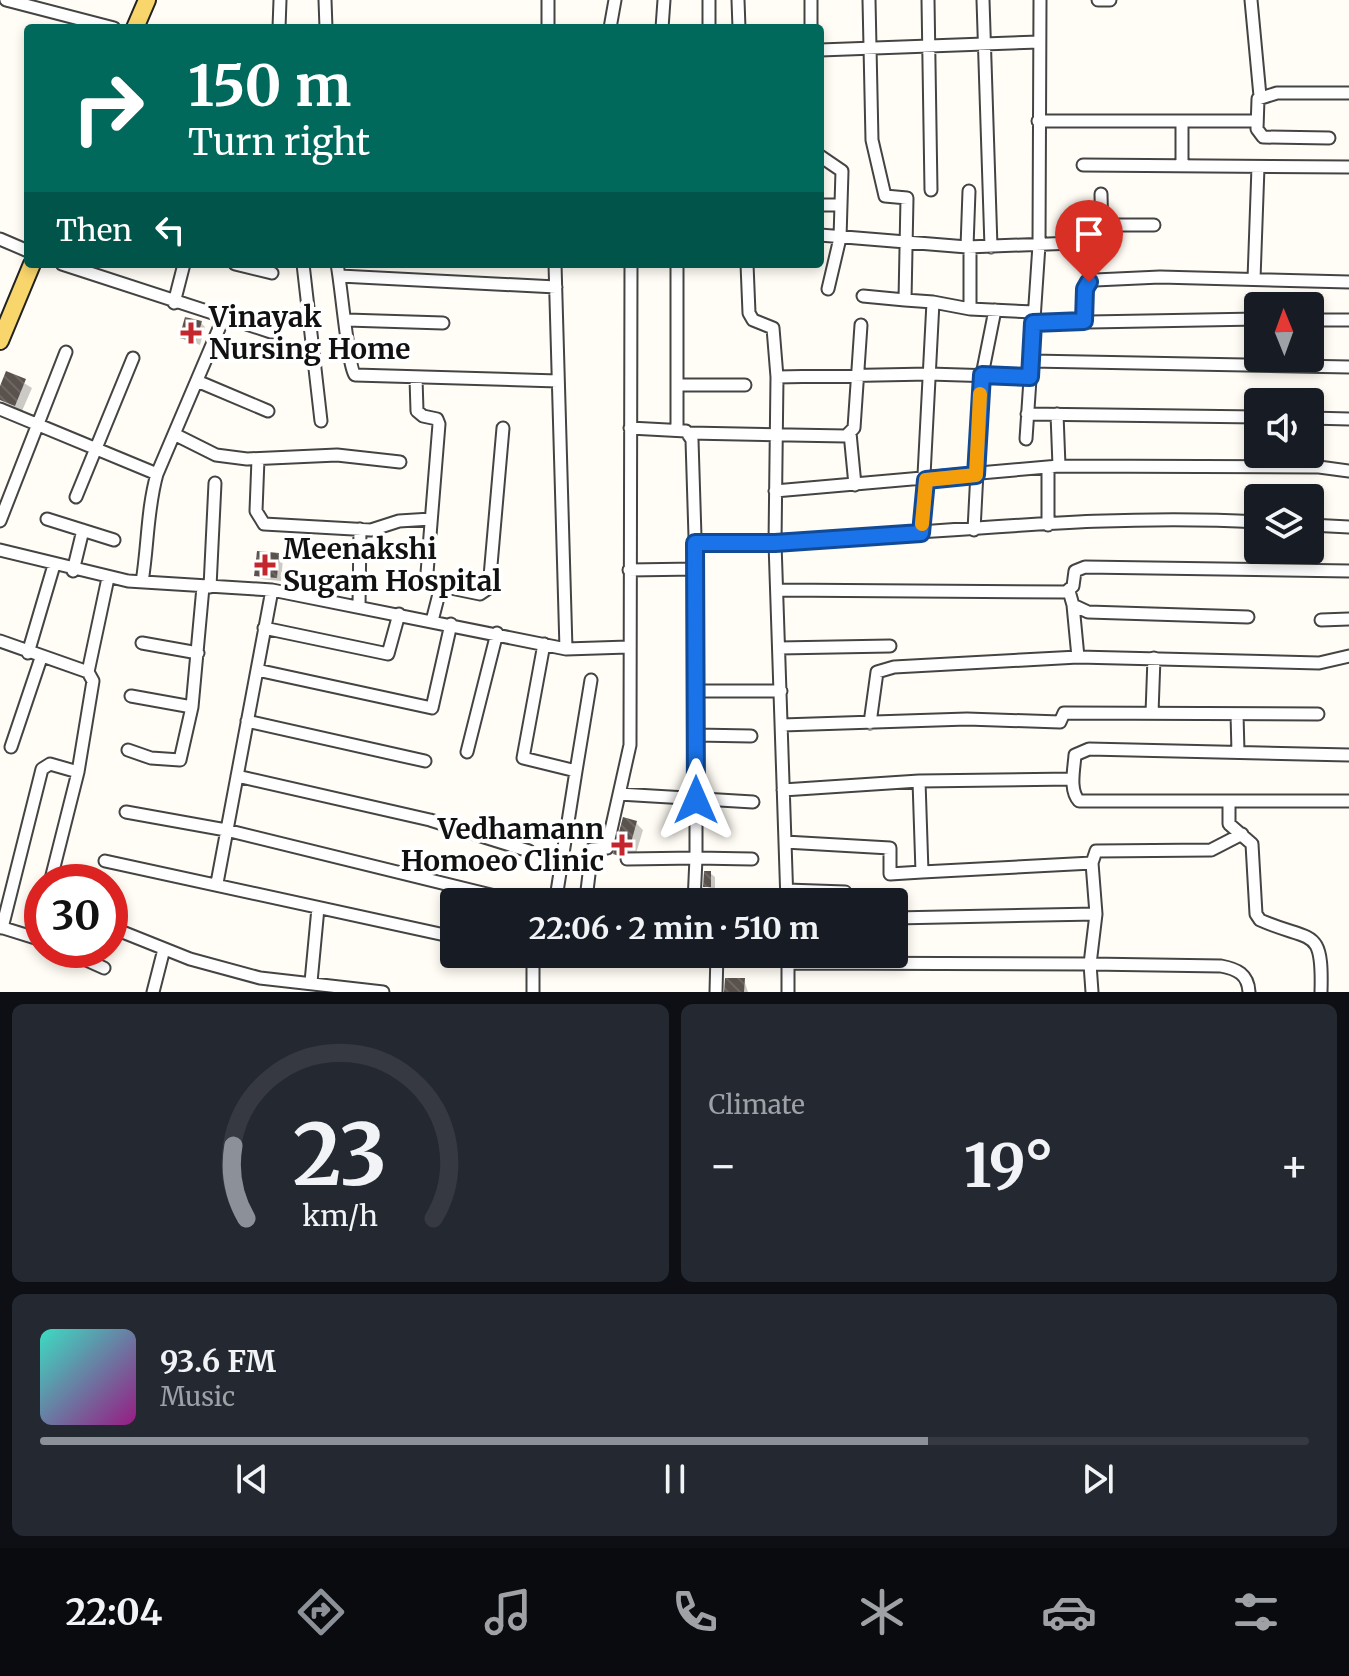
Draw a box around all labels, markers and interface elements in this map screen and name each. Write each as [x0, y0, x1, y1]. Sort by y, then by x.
text: 150 m [188, 51, 351, 121]
icon: right [56, 56, 160, 160]
text: Turn right [188, 120, 370, 165]
pin [1055, 200, 1123, 282]
icon: left [148, 208, 192, 252]
text: Then [56, 211, 132, 249]
icon: arrive [1067, 212, 1111, 256]
north arrow [1244, 292, 1324, 372]
map controls [1244, 292, 1324, 564]
place label: Vinayak Nursing Home [208, 299, 410, 367]
marker: Vinayak Nursing Home [180, 322, 202, 344]
button: sound [1244, 388, 1324, 468]
button: layers [1244, 484, 1324, 564]
place label: Meenakshi Sugam Hospital [283, 531, 501, 599]
marker: Meenakshi Sugam Hospital [254, 554, 276, 576]
position arrow [654, 758, 738, 842]
place label: Vedhamann Homoeo Clinic [401, 811, 604, 879]
marker: Vedhamann Homoeo Clinic [611, 834, 633, 856]
speed limit sign: 30 [24, 864, 128, 968]
text: 22:06 · 2 min · 510 m [529, 909, 819, 947]
text: Climate [709, 1088, 805, 1121]
text: 23 [293, 1103, 387, 1208]
text: 19° [964, 1128, 1054, 1203]
text: − [709, 1138, 738, 1193]
text: + [1280, 1138, 1309, 1193]
text: km/h [302, 1198, 378, 1234]
text: 93.6 FM [160, 1342, 276, 1380]
text: Music [160, 1380, 235, 1413]
icon: previous [230, 1457, 274, 1501]
icon: pause [653, 1457, 697, 1501]
icon: next [1076, 1457, 1120, 1501]
icon: directions [293, 1584, 349, 1640]
icon: music [480, 1584, 536, 1640]
icon: phone [667, 1584, 723, 1640]
icon: climate [854, 1584, 910, 1640]
icon: car [1041, 1584, 1097, 1640]
icon: filters [1228, 1584, 1284, 1640]
text: 22:04 [65, 1590, 162, 1635]

